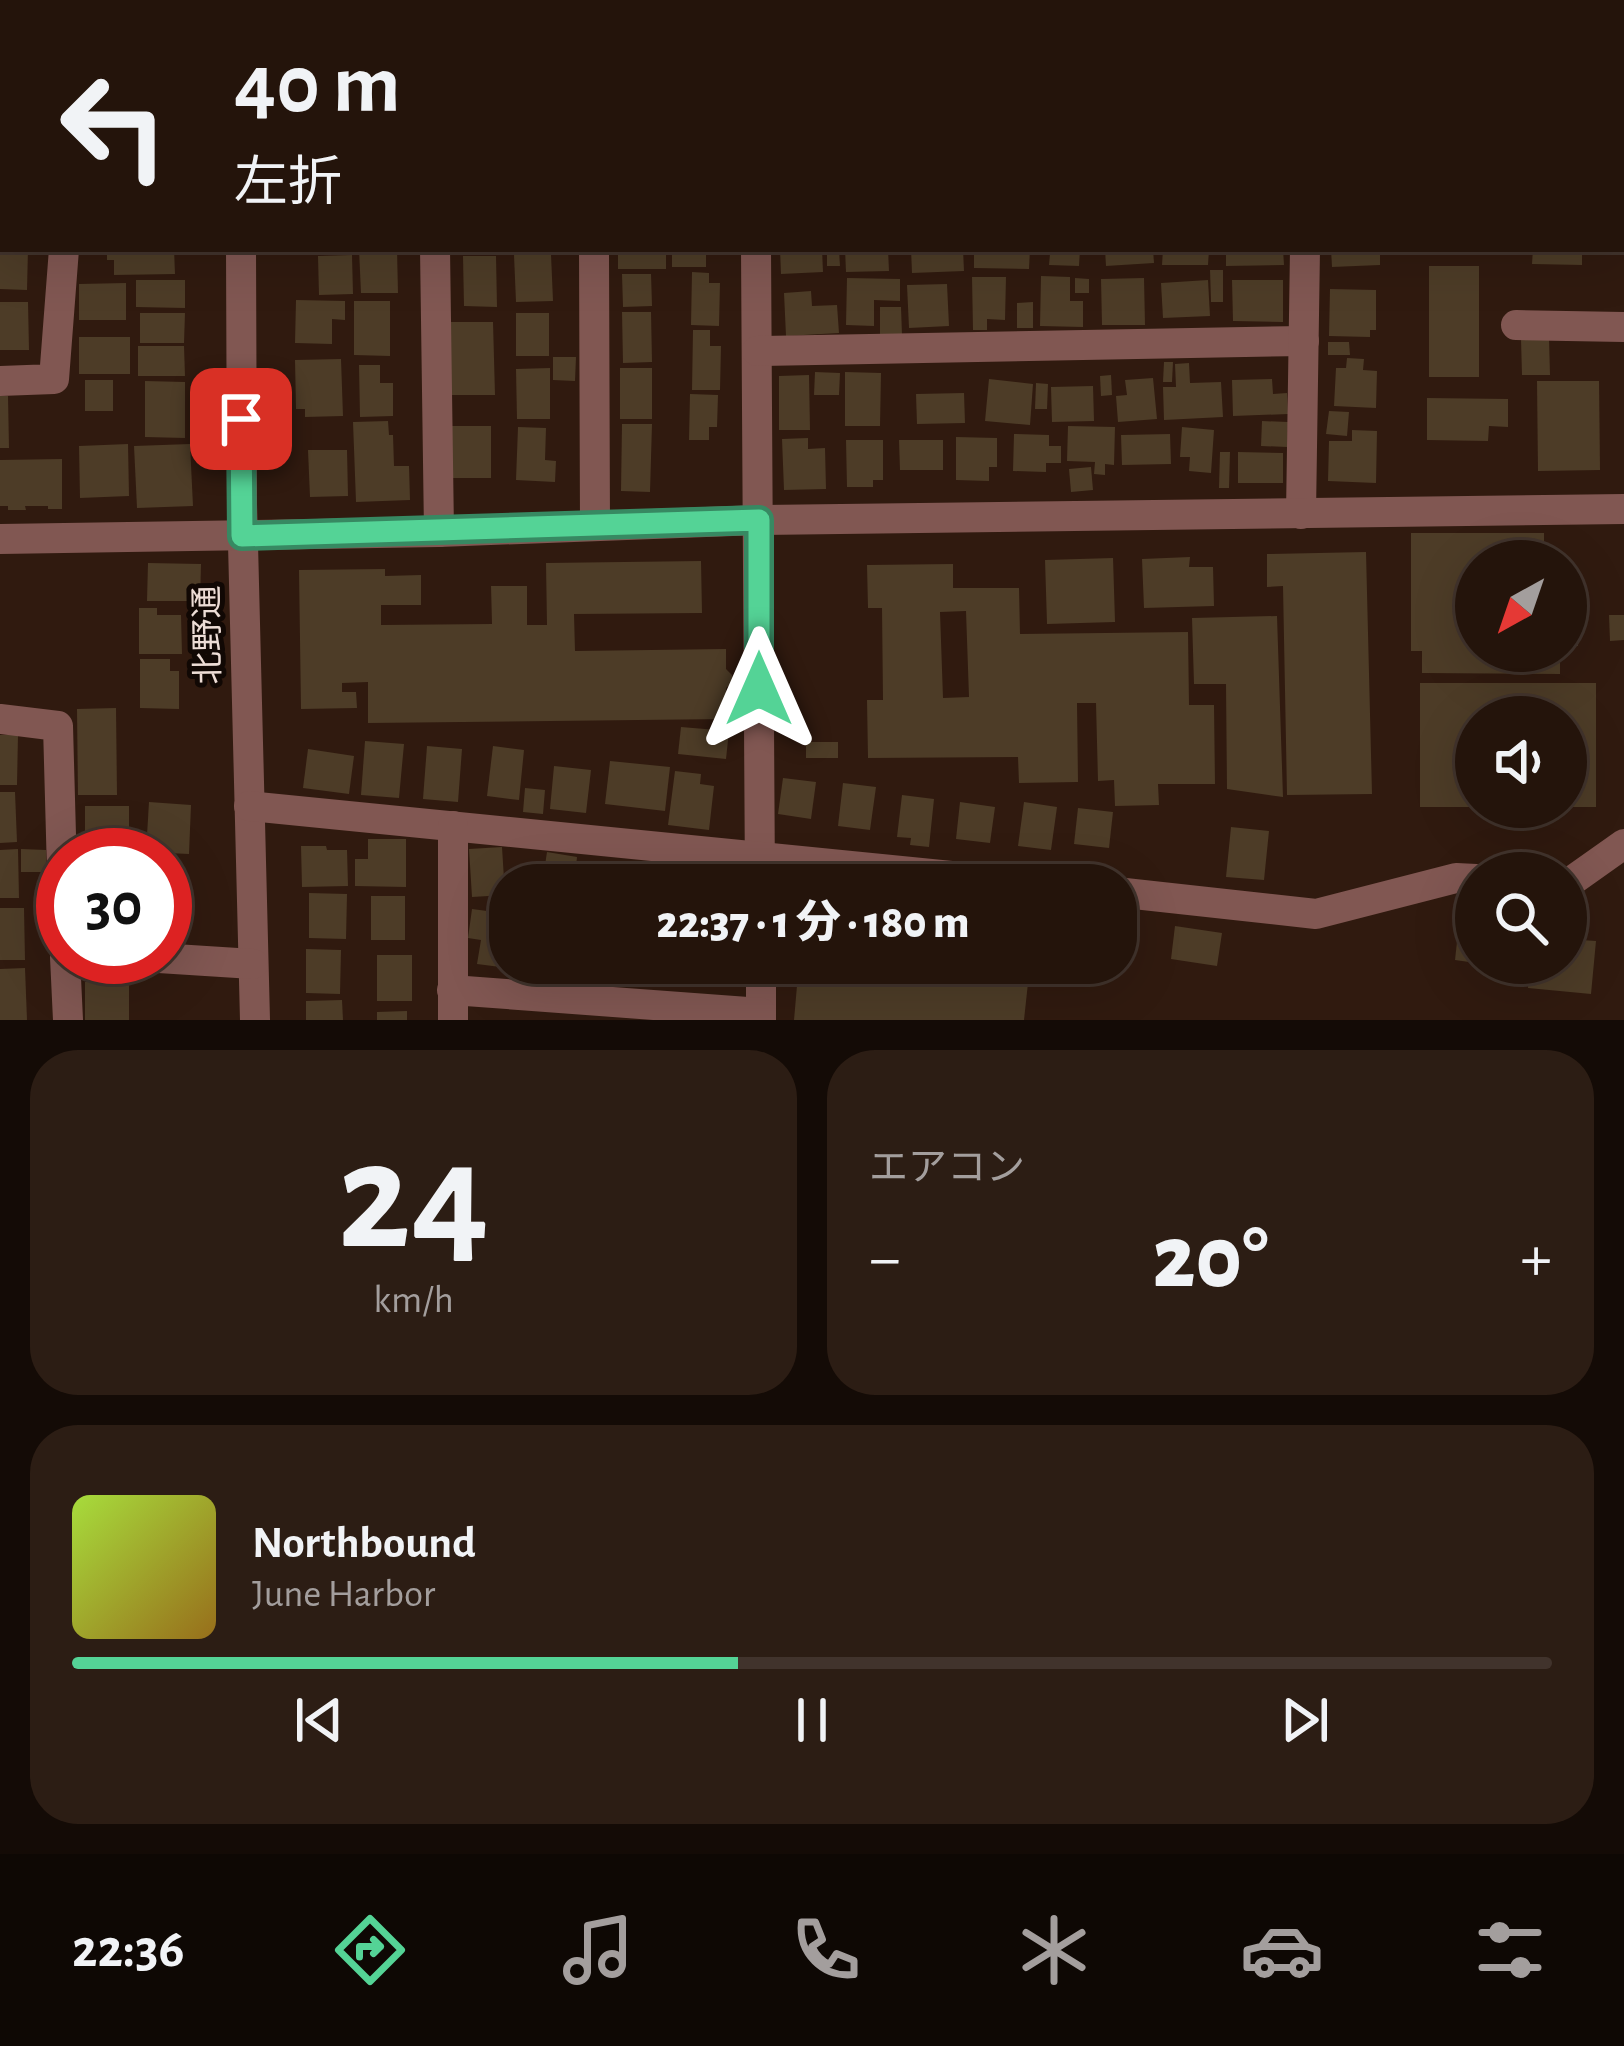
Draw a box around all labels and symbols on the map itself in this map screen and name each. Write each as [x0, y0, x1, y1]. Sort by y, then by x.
pin [190, 368, 292, 470]
north arrow [1455, 540, 1587, 672]
street label: 北野通 [190, 585, 226, 685]
position arrow [696, 626, 822, 752]
speed limit sign: 30 [36, 828, 192, 984]

